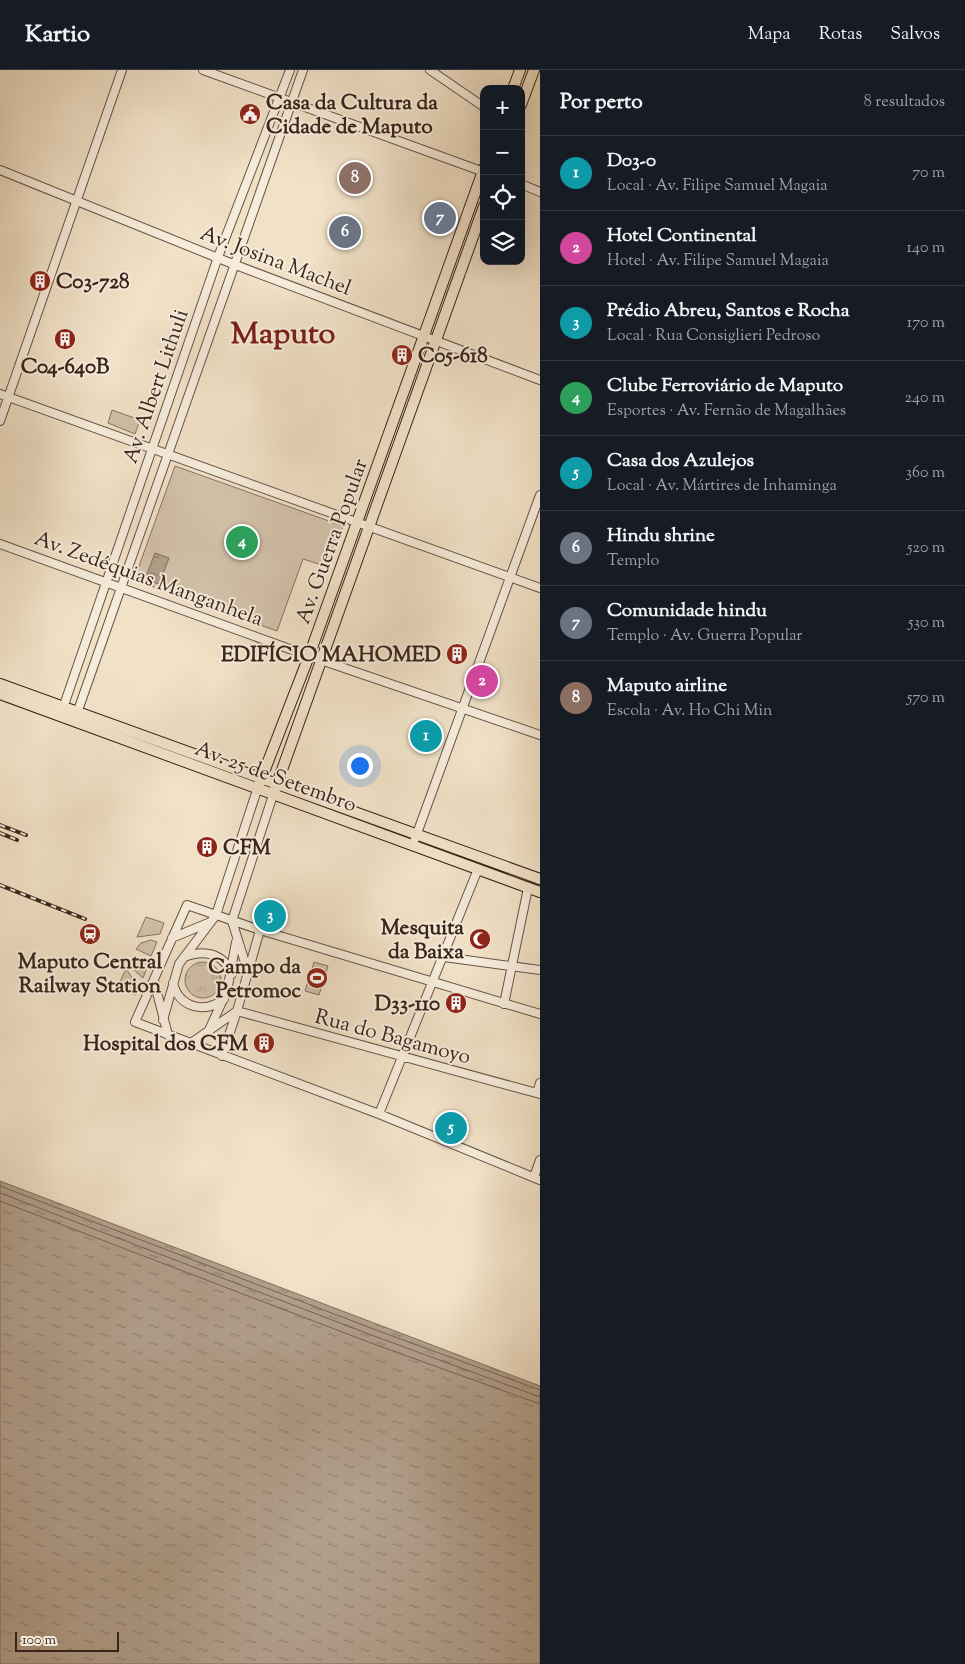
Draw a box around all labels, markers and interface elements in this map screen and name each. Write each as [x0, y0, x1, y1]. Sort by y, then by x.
text: Kartio [25, 18, 90, 52]
text: Mapa [748, 22, 791, 48]
text: Rotas [819, 22, 862, 48]
text: Salvos [890, 22, 940, 48]
map controls [480, 85, 525, 265]
button: + [480, 85, 525, 130]
text: Por perto [560, 88, 643, 118]
place label: Casa da Cultura da Cidade de Maputo [266, 89, 438, 143]
text: 8 resultados [864, 91, 945, 114]
public building icon: Casa da Cultura da Cidade de Maputo [238, 102, 262, 126]
button: − [480, 130, 525, 175]
text: D03-0 [607, 148, 656, 175]
pin: 8 [339, 159, 371, 197]
text: 1 [573, 162, 579, 185]
text: 70 m [912, 162, 945, 185]
button: locate [480, 175, 525, 220]
text: Local · Av. Filipe Samuel Magaia [607, 175, 828, 198]
pin: 7 [424, 199, 456, 237]
pin: 6 [329, 213, 361, 251]
street label: Av. Josina Machel [195, 219, 355, 305]
button: layers [480, 220, 525, 265]
text: Hotel Continental [607, 223, 757, 250]
text: 2 [572, 237, 580, 260]
text: 140 m [907, 237, 945, 260]
text: Hotel · Av. Filipe Samuel Magaia [607, 250, 829, 273]
place label: C03-728 [56, 268, 130, 298]
building icon: C03-728 [28, 269, 52, 293]
text: Prédio Abreu, Santos e Rocha [607, 298, 850, 325]
street label: Av. Albert Lithuli [116, 306, 197, 468]
text: 3 [573, 312, 579, 335]
text: 170 m [907, 312, 945, 335]
district label: Maputo [230, 313, 336, 358]
text: Local · Rua Consiglieri Pedroso [607, 325, 820, 348]
building icon: C04-640B [53, 327, 77, 351]
place label: C05-618 [418, 342, 488, 372]
building icon: C05-618 [390, 343, 414, 367]
place label: C04-640B [21, 353, 110, 383]
text: Clube Ferroviário de Maputo [607, 373, 843, 400]
text: 4 [572, 387, 580, 410]
text: 240 m [904, 387, 945, 410]
text: Esportes · Av. Fernão de Magalhães [607, 400, 846, 423]
text: Casa dos Azulejos [607, 448, 754, 475]
street label: Av. Guerra Popular [289, 455, 377, 628]
text: 5 [573, 462, 579, 485]
text: 360 m [906, 462, 945, 485]
text: Local · Av. Mártires de Inhaminga [607, 475, 837, 498]
pin: 4 [226, 523, 258, 561]
text: Hindu shrine [607, 523, 715, 550]
street label: Av. Zedéquias Manganhela [30, 524, 267, 635]
text: 6 [572, 537, 580, 560]
text: 520 m [907, 537, 945, 560]
text: Templo [607, 550, 659, 573]
text: Comunidade hindu [607, 598, 767, 625]
text: 7 [572, 612, 580, 635]
text: 530 m [908, 612, 945, 635]
text: Templo · Av. Guerra Popular [607, 625, 802, 648]
place label: EDIFÍCIO MAHOMED [221, 641, 441, 671]
building icon: EDIFÍCIO MAHOMED [445, 642, 469, 666]
pin: 2 [466, 662, 498, 700]
text: Maputo airline [607, 673, 727, 700]
text: 8 [572, 687, 580, 710]
text: 570 m [907, 687, 945, 710]
text: Escola · Av. Ho Chi Min [607, 700, 772, 723]
pin: 1 [410, 717, 442, 755]
street label: Av. 25 de Setembro [190, 735, 360, 821]
your location [347, 753, 373, 779]
place label: CFM [223, 834, 272, 864]
building icon: CFM [195, 835, 219, 859]
pin: 3 [254, 897, 286, 935]
place label: Mesquita da Baixa [381, 914, 464, 968]
station icon: Maputo Central Railway Station [78, 922, 102, 946]
mosque icon: Mesquita da Baixa [468, 927, 492, 951]
place label: Maputo Central Railway Station [18, 948, 162, 1002]
place label: Campo da Petromoc [208, 953, 301, 1007]
sports icon: Campo da Petromoc [305, 966, 329, 990]
place label: D33-110 [374, 990, 440, 1020]
building icon: D33-110 [444, 991, 468, 1015]
street label: Rua do Bagamoyo [311, 1003, 474, 1073]
place label: Hospital dos CFM [83, 1030, 249, 1060]
building icon: Hospital dos CFM [252, 1031, 276, 1055]
pin: 5 [435, 1109, 467, 1147]
scale bar [15, 1629, 119, 1652]
text: 100 m [22, 1631, 56, 1651]

